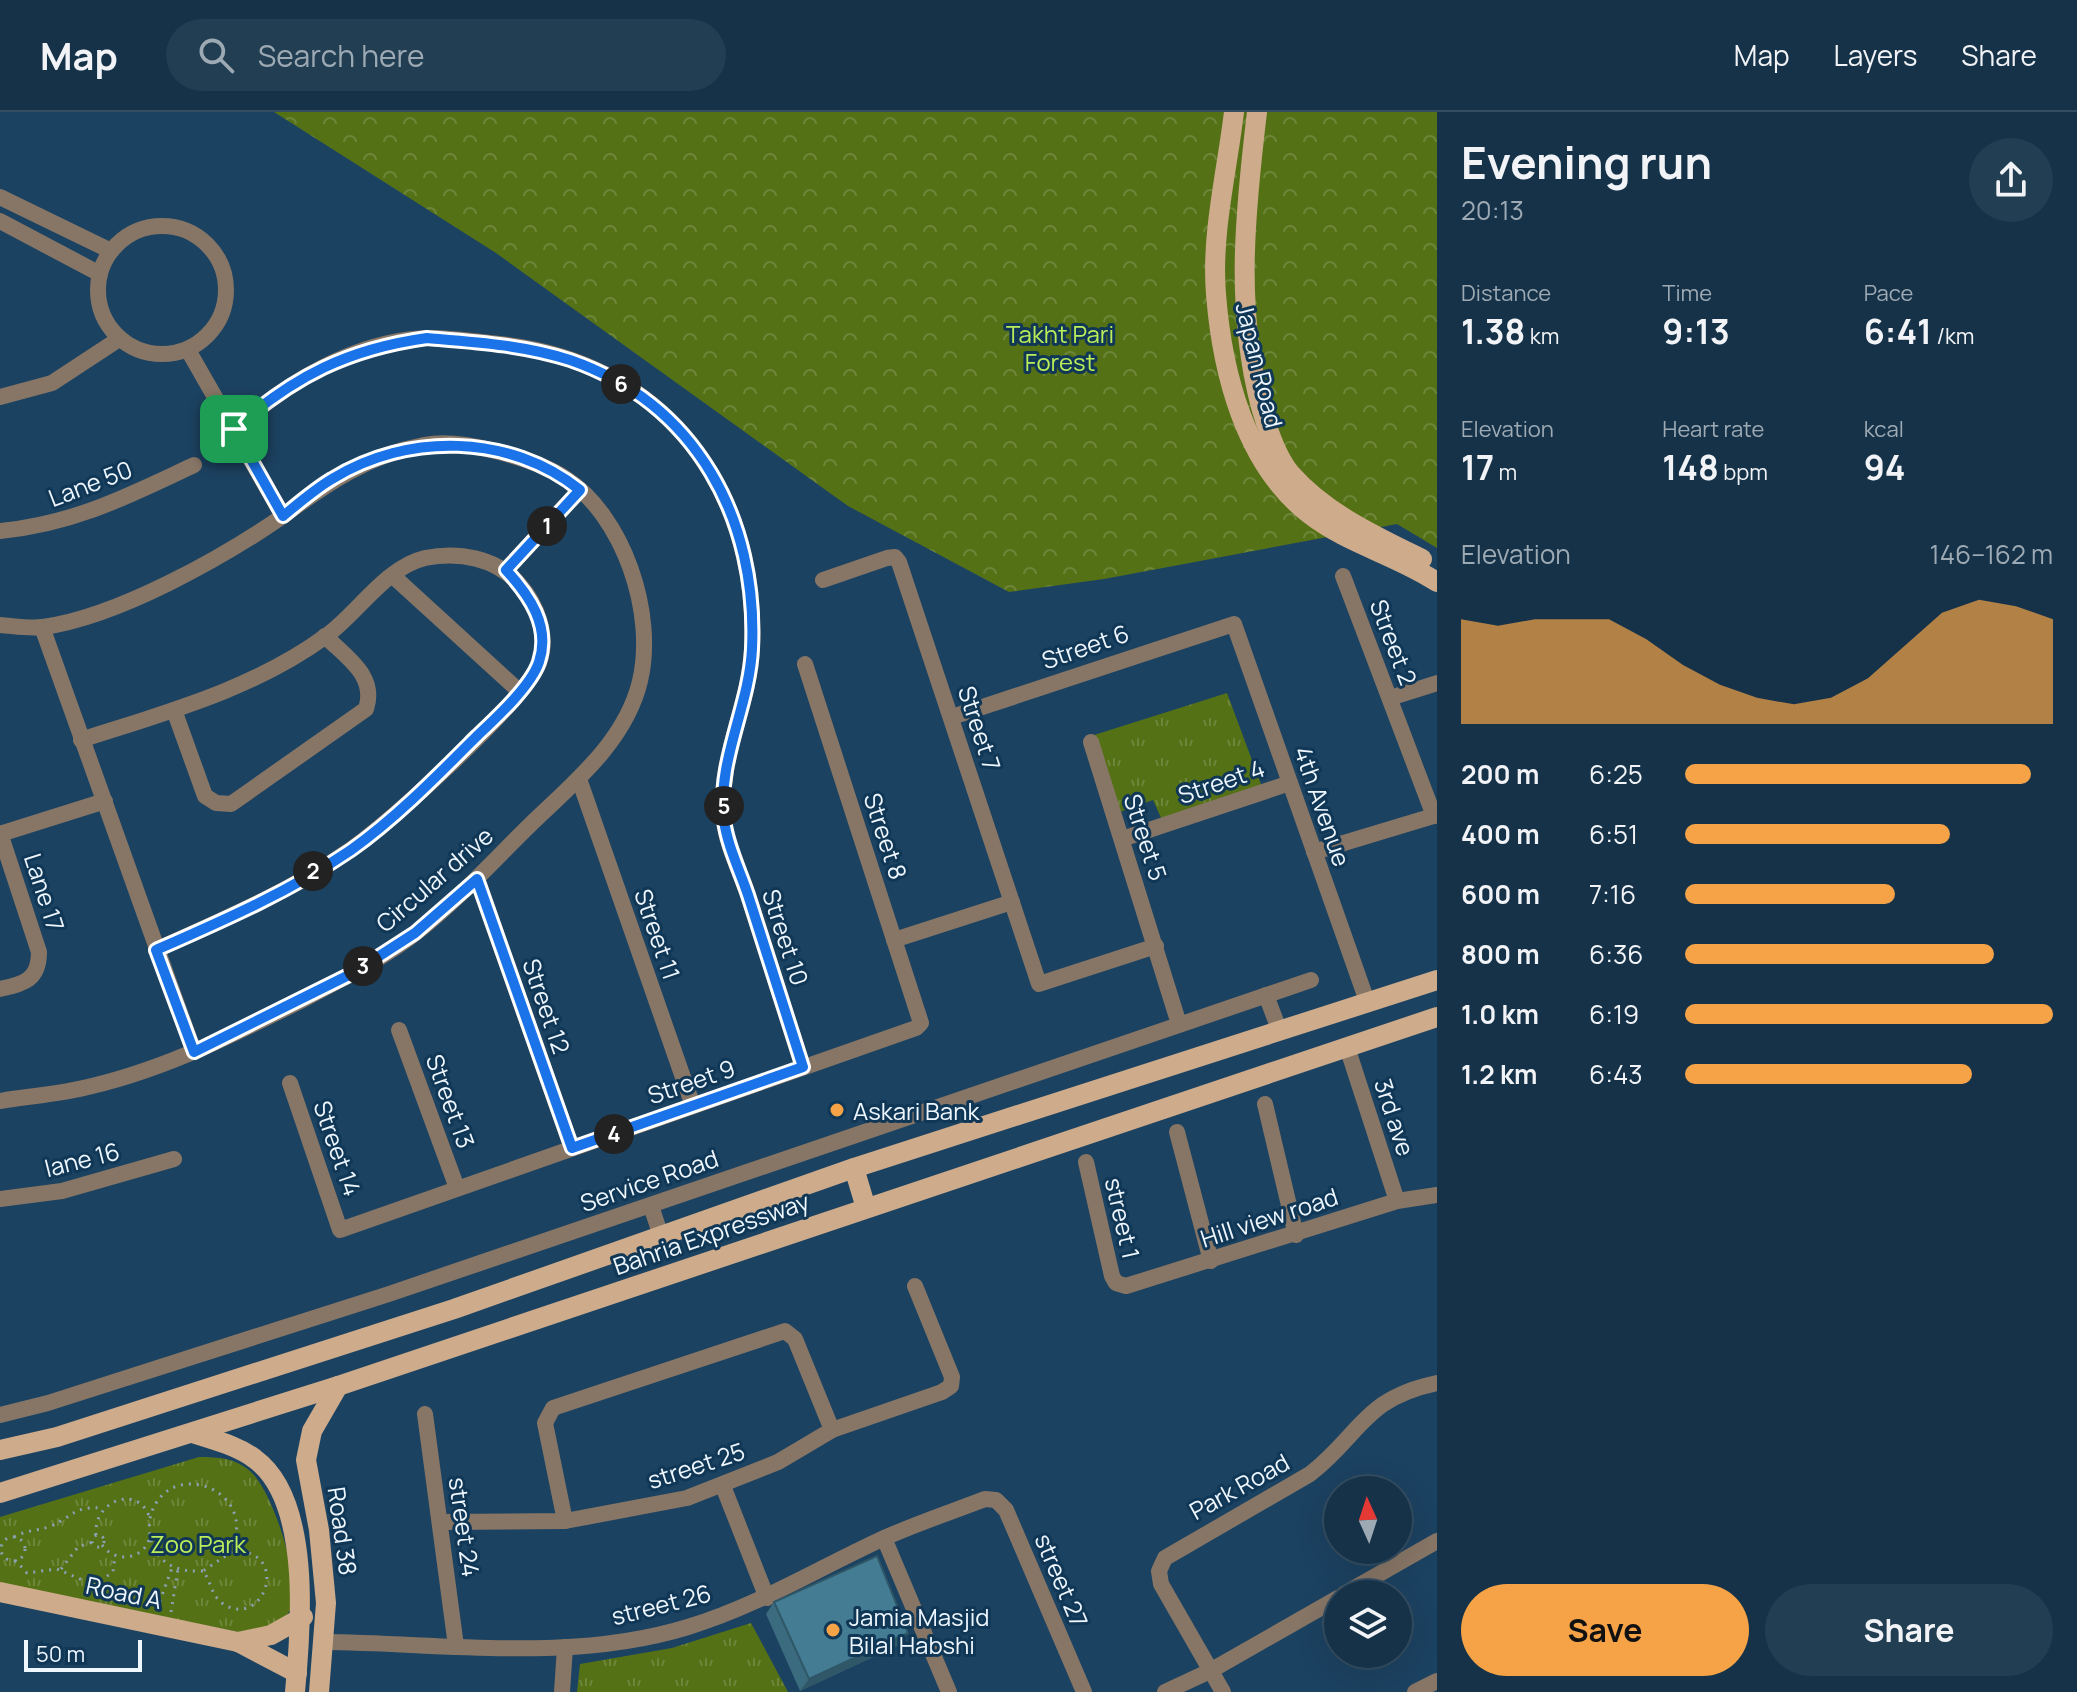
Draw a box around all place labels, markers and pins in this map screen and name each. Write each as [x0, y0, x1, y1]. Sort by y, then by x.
pin: 6 [601, 364, 641, 404]
pin [200, 395, 268, 463]
pin: 1 [527, 506, 567, 546]
pin: 5 [704, 786, 744, 826]
pin: 2 [293, 851, 333, 891]
pin: 3 [343, 946, 383, 986]
place label: Askari Bank [853, 1094, 980, 1127]
marker: Askari Bank [828, 1101, 846, 1119]
pin: 4 [594, 1114, 634, 1154]
place label: Jamia Masjid Bilal Habshi [849, 1600, 990, 1661]
marker: Jamia Masjid Bilal Habshi [824, 1621, 842, 1639]

